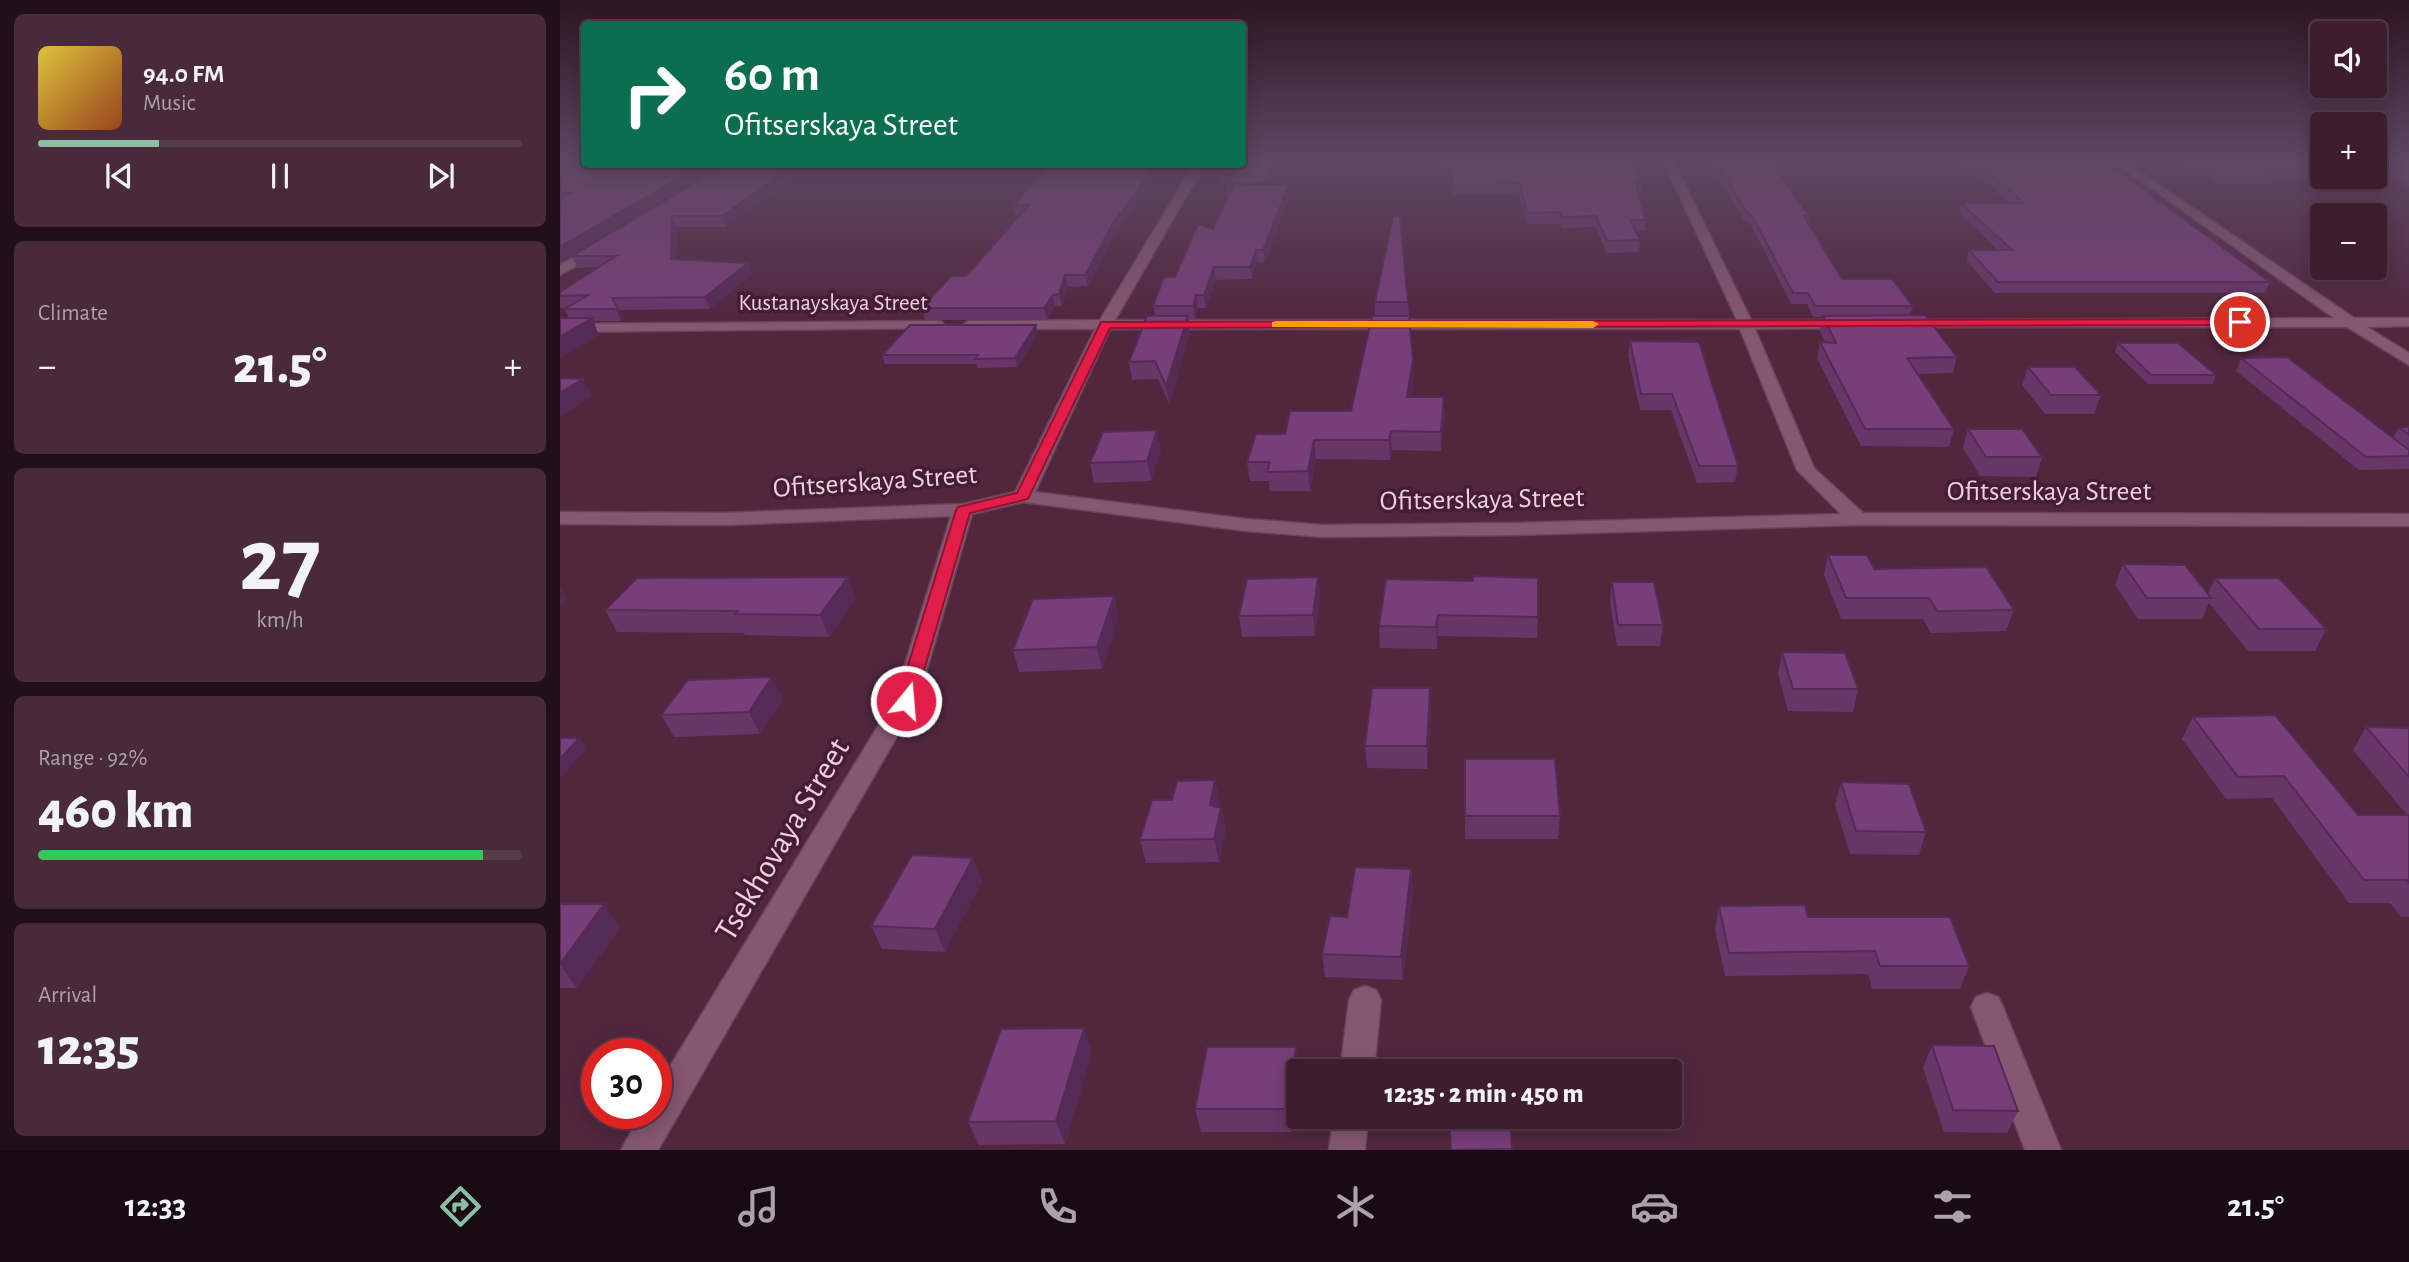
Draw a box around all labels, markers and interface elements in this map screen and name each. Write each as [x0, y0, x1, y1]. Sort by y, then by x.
map controls [2310, 21, 2387, 280]
button: sound [2310, 21, 2387, 98]
icon: right [609, 49, 700, 140]
text: 60 m [724, 51, 820, 100]
text: 94.0 FM [143, 61, 224, 87]
text: Music [143, 92, 195, 115]
text: Ofitserskaya Street [724, 109, 958, 141]
button: + [2310, 112, 2387, 189]
icon: previous [100, 157, 138, 195]
icon: pause [261, 157, 299, 195]
icon: next [422, 157, 460, 195]
button: − [2310, 203, 2387, 280]
street label: Kustanayskaya Street [738, 292, 928, 315]
pin [2210, 292, 2270, 352]
text: Climate [38, 302, 108, 325]
icon: arrive [2221, 303, 2259, 341]
text: 21.5° [233, 340, 327, 392]
text: − [38, 348, 56, 386]
text: + [504, 348, 522, 386]
street label: Ofitserskaya Street [772, 461, 978, 503]
street label: Ofitserskaya Street [1947, 478, 2151, 506]
street label: Ofitserskaya Street [1379, 484, 1585, 516]
text: 27 [239, 516, 321, 607]
text: km/h [256, 609, 304, 632]
position arrow [869, 664, 943, 738]
street label: Tsekhovaya Street [710, 733, 856, 947]
text: Range · 92% [38, 747, 147, 770]
text: 460 km [38, 785, 193, 837]
text: Arrival [38, 984, 97, 1007]
text: 12:35 [38, 1022, 140, 1074]
speed limit sign: 30 [581, 1038, 672, 1129]
text: 12:35 · 2 min · 450 m [1384, 1081, 1584, 1107]
icon: directions [436, 1182, 485, 1231]
icon: music [734, 1182, 783, 1231]
icon: phone [1033, 1182, 1082, 1231]
icon: climate [1331, 1182, 1380, 1231]
icon: car [1630, 1182, 1679, 1231]
icon: filters [1928, 1182, 1977, 1231]
text: 12:33 [125, 1190, 186, 1222]
text: 21.5° [2227, 1190, 2284, 1222]

